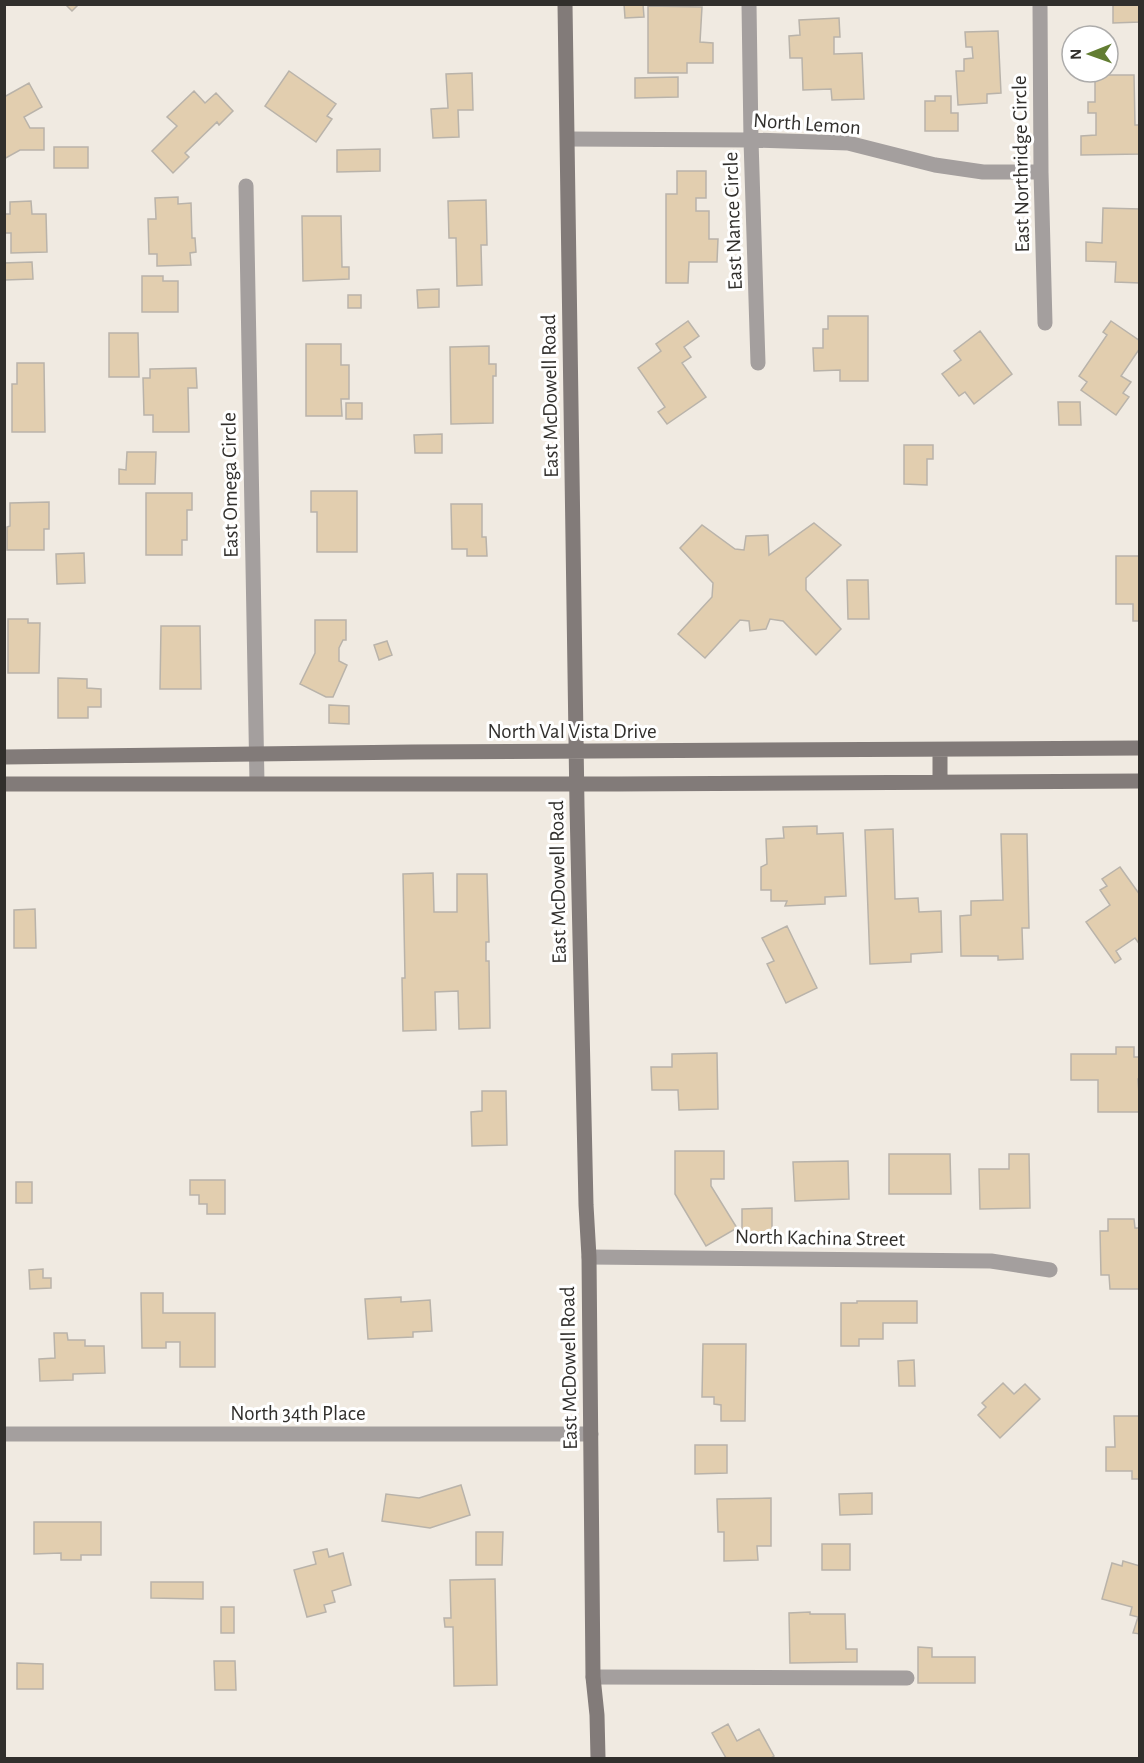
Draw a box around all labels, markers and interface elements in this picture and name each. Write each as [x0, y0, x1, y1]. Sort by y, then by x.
north arrow [1060, 24, 1120, 84]
text: N [1068, 49, 1084, 60]
street label: East Northridge Circle [1009, 75, 1033, 253]
street label: North Lemon [753, 110, 861, 138]
street label: East Nance Circle [720, 151, 746, 291]
street label: East McDowell Road [538, 314, 562, 478]
street label: East Omega Circle [218, 412, 242, 558]
street label: North Val Vista Drive [487, 721, 657, 742]
street label: East McDowell Road [546, 800, 570, 964]
street label: North Kachina Street [735, 1226, 906, 1250]
street label: East McDowell Road [557, 1286, 581, 1450]
street label: North 34th Place [230, 1403, 366, 1424]

